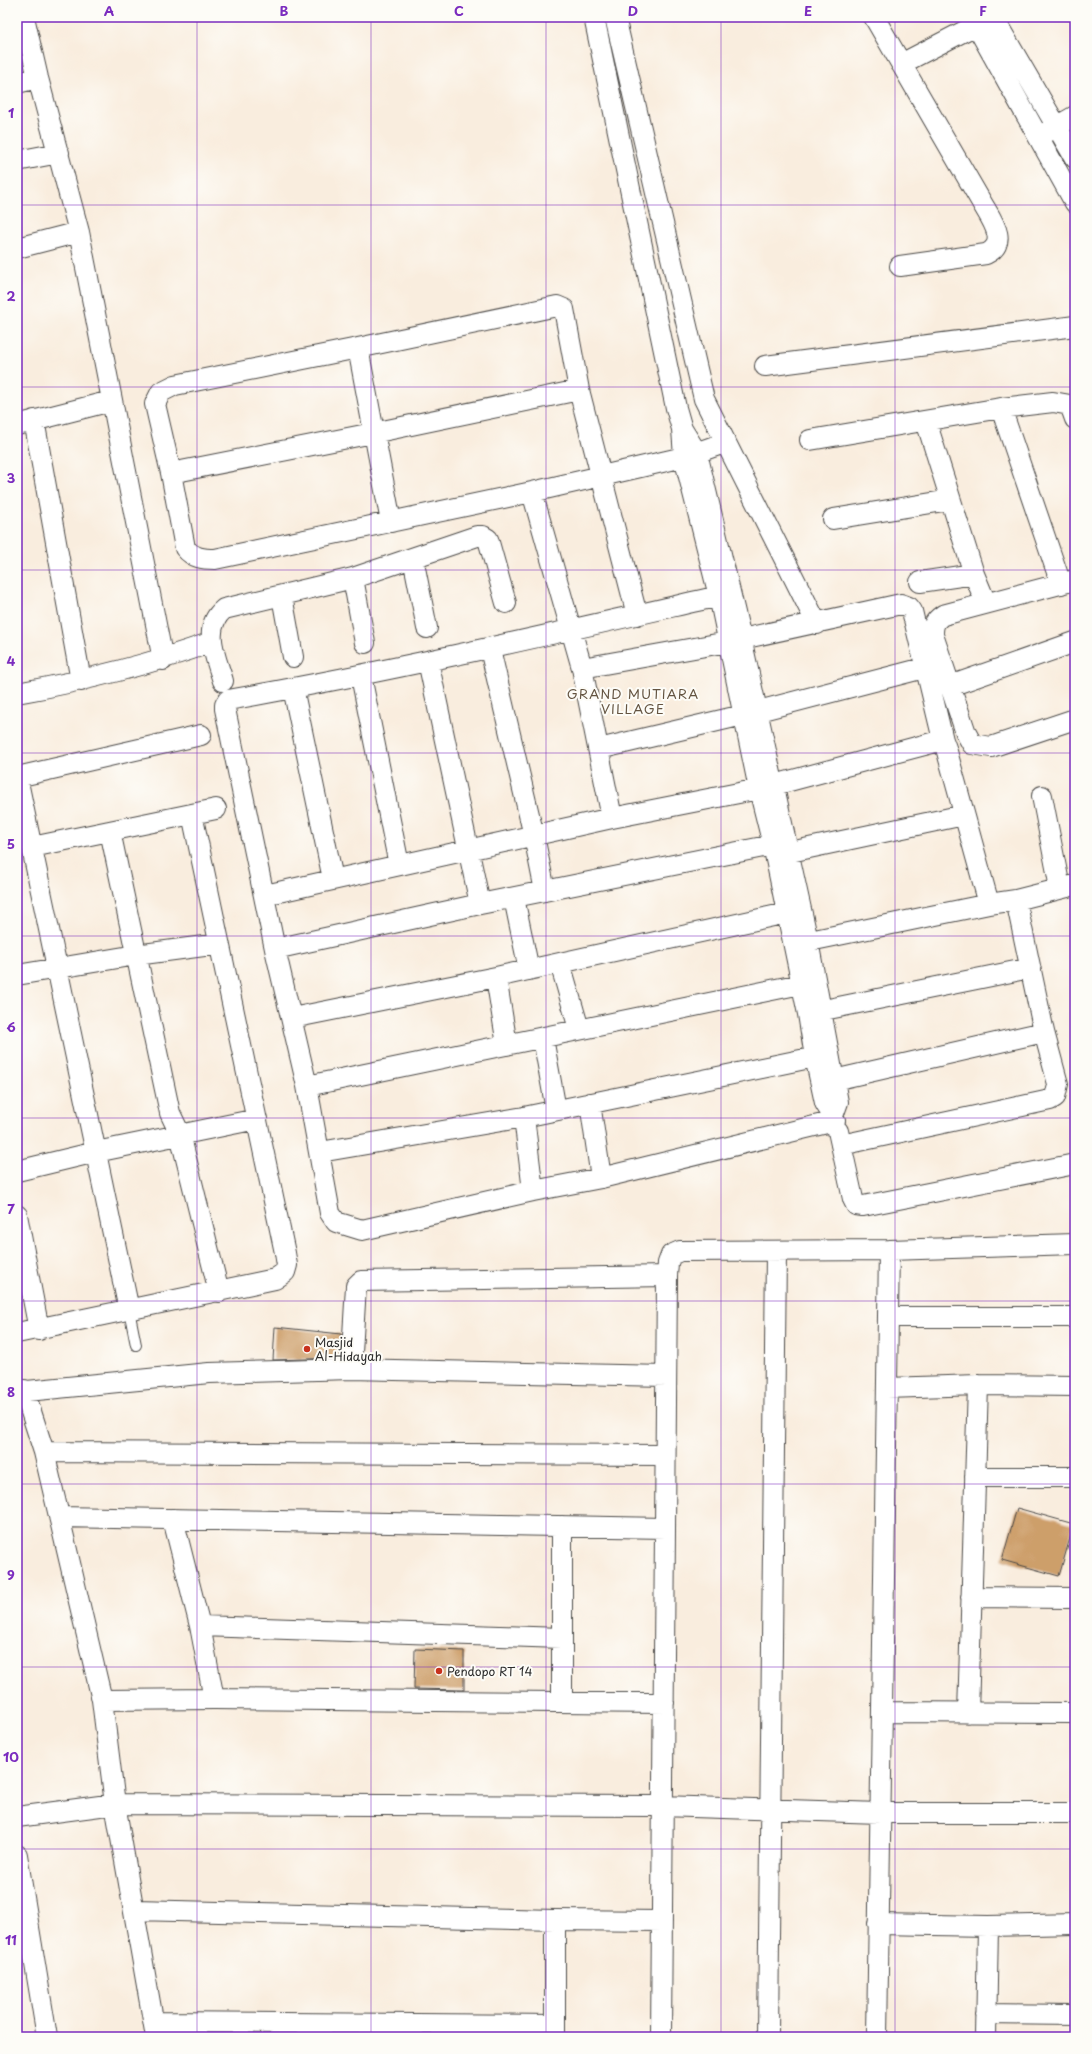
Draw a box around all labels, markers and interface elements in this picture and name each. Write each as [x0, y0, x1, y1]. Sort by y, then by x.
text: A [104, 1, 114, 20]
text: B [280, 1, 289, 20]
text: C [454, 1, 464, 20]
text: D [628, 1, 638, 20]
text: E [804, 1, 812, 20]
text: F [979, 1, 987, 20]
text: 1 [8, 103, 14, 122]
text: 2 [6, 286, 16, 305]
text: 3 [7, 468, 16, 487]
text: 4 [7, 651, 16, 670]
district label: GRAND MUTIARA VILLAGE [567, 684, 699, 718]
text: 5 [7, 834, 15, 853]
text: 6 [6, 1017, 16, 1036]
text: 7 [7, 1199, 15, 1218]
place label: Masjid Al-Hidayah [315, 1333, 382, 1365]
marker: Masjid Al-Hidayah [302, 1344, 312, 1354]
text: 8 [7, 1382, 15, 1401]
text: 9 [7, 1565, 15, 1584]
place label: Pendopo RT 14 [447, 1662, 532, 1680]
marker: Pendopo RT 14 [434, 1666, 444, 1676]
text: 10 [3, 1747, 19, 1766]
text: 11 [5, 1930, 17, 1949]

